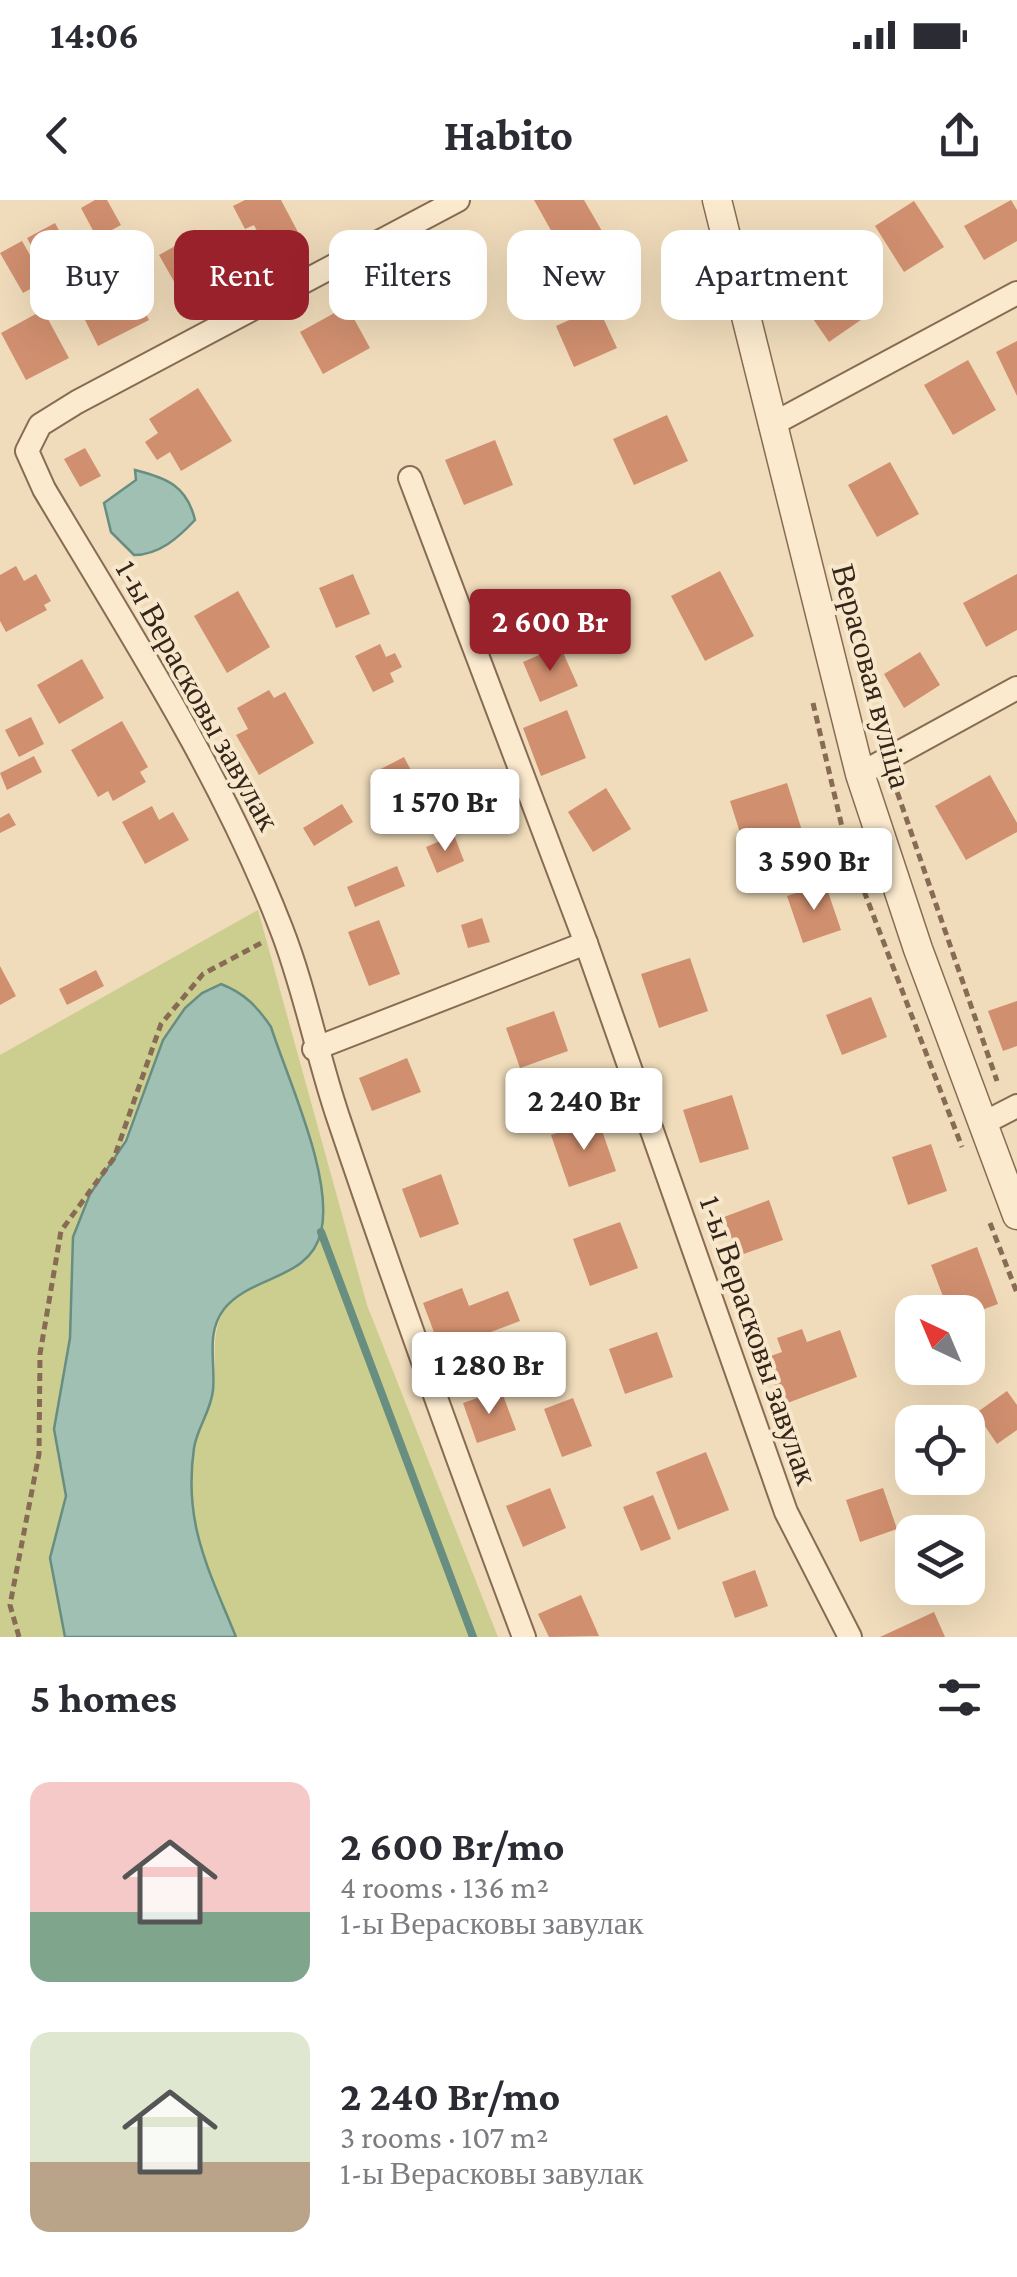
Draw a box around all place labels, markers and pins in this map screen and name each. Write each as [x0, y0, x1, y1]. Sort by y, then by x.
pin: 2 600 Br [447, 589, 653, 674]
pin: 1 570 Br [342, 769, 548, 854]
pin: 3 590 Br [711, 828, 917, 913]
pin: 2 240 Br [481, 1068, 687, 1153]
pin: 1 280 Br [386, 1332, 592, 1417]

